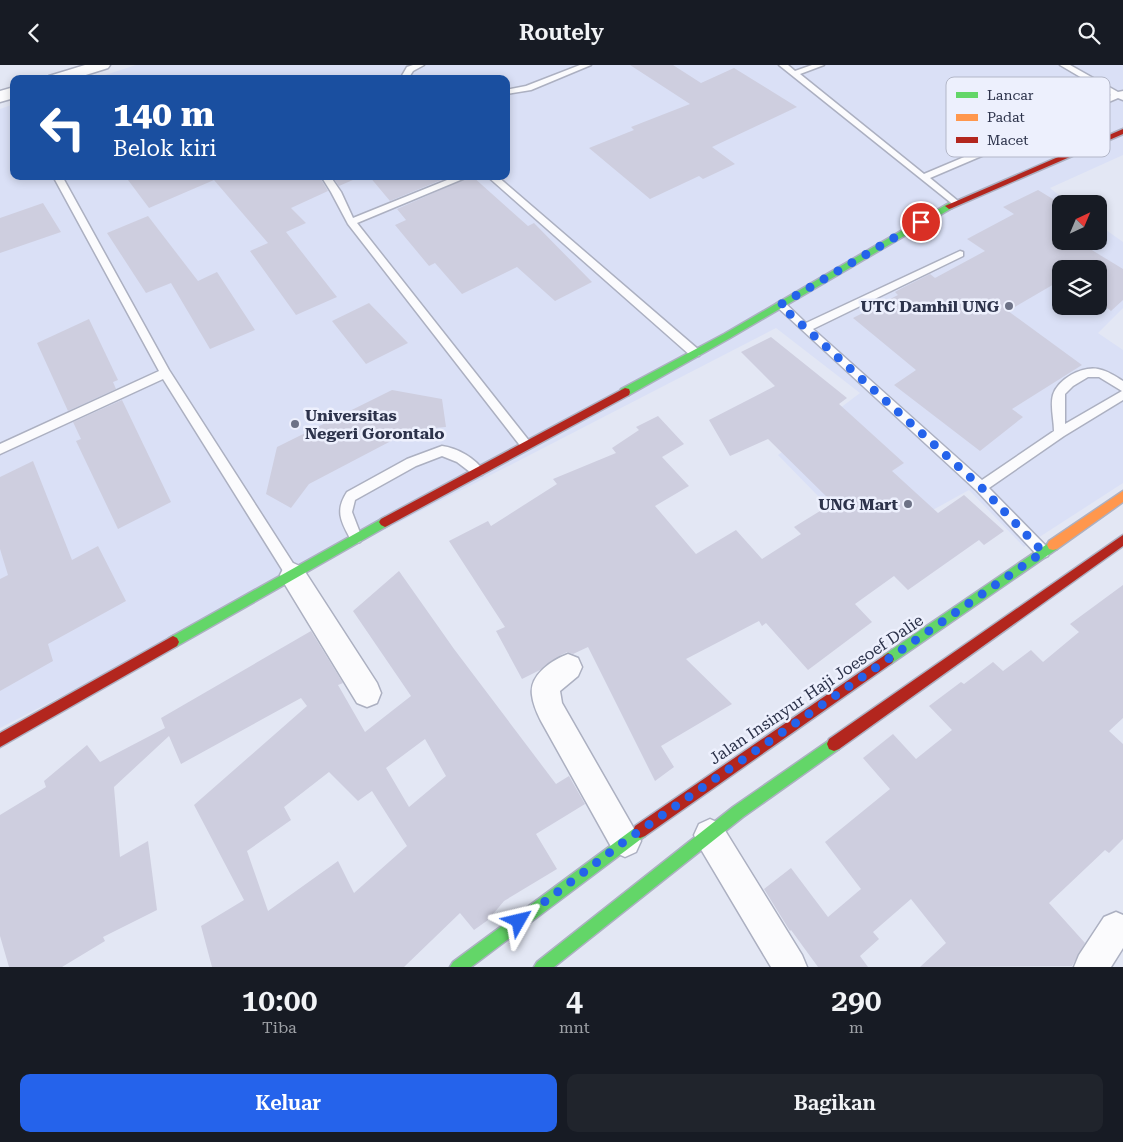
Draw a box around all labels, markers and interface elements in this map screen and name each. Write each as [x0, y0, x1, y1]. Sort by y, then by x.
icon: back [20, 19, 48, 47]
icon: search [1075, 19, 1103, 47]
text: Routely [519, 20, 604, 45]
legend [946, 77, 1110, 157]
text: Lancar [987, 87, 1034, 103]
text: 140 m [113, 94, 214, 135]
icon: left [30, 95, 95, 160]
text: Padat [987, 109, 1025, 125]
text: Macet [987, 132, 1028, 148]
text: Belok kiri [113, 136, 217, 161]
north arrow [1052, 195, 1108, 250]
map controls [1052, 195, 1107, 315]
pin [900, 201, 942, 243]
icon: arrive [907, 208, 935, 236]
button: layers [1052, 260, 1107, 315]
place label: UTC Damhil UNG [860, 297, 1000, 316]
marker: UTC Damhil UNG [1003, 300, 1015, 312]
place label: Universitas Negeri Gorontalo [305, 406, 445, 443]
marker: Universitas Negeri Gorontalo [289, 418, 301, 430]
place label: UNG Mart [818, 495, 898, 514]
marker: UNG Mart [902, 498, 914, 510]
street label: Jalan Insinyur Haji Joesoef Dalie [706, 610, 927, 768]
position arrow [492, 894, 544, 946]
text: 10:00 [241, 983, 317, 1018]
text: 4 [566, 983, 583, 1018]
text: 290 [831, 983, 882, 1018]
text: Tiba [262, 1018, 297, 1037]
text: mnt [559, 1018, 590, 1037]
text: m [849, 1018, 864, 1037]
button: Keluar [20, 1074, 557, 1132]
button: Bagikan [567, 1074, 1103, 1132]

